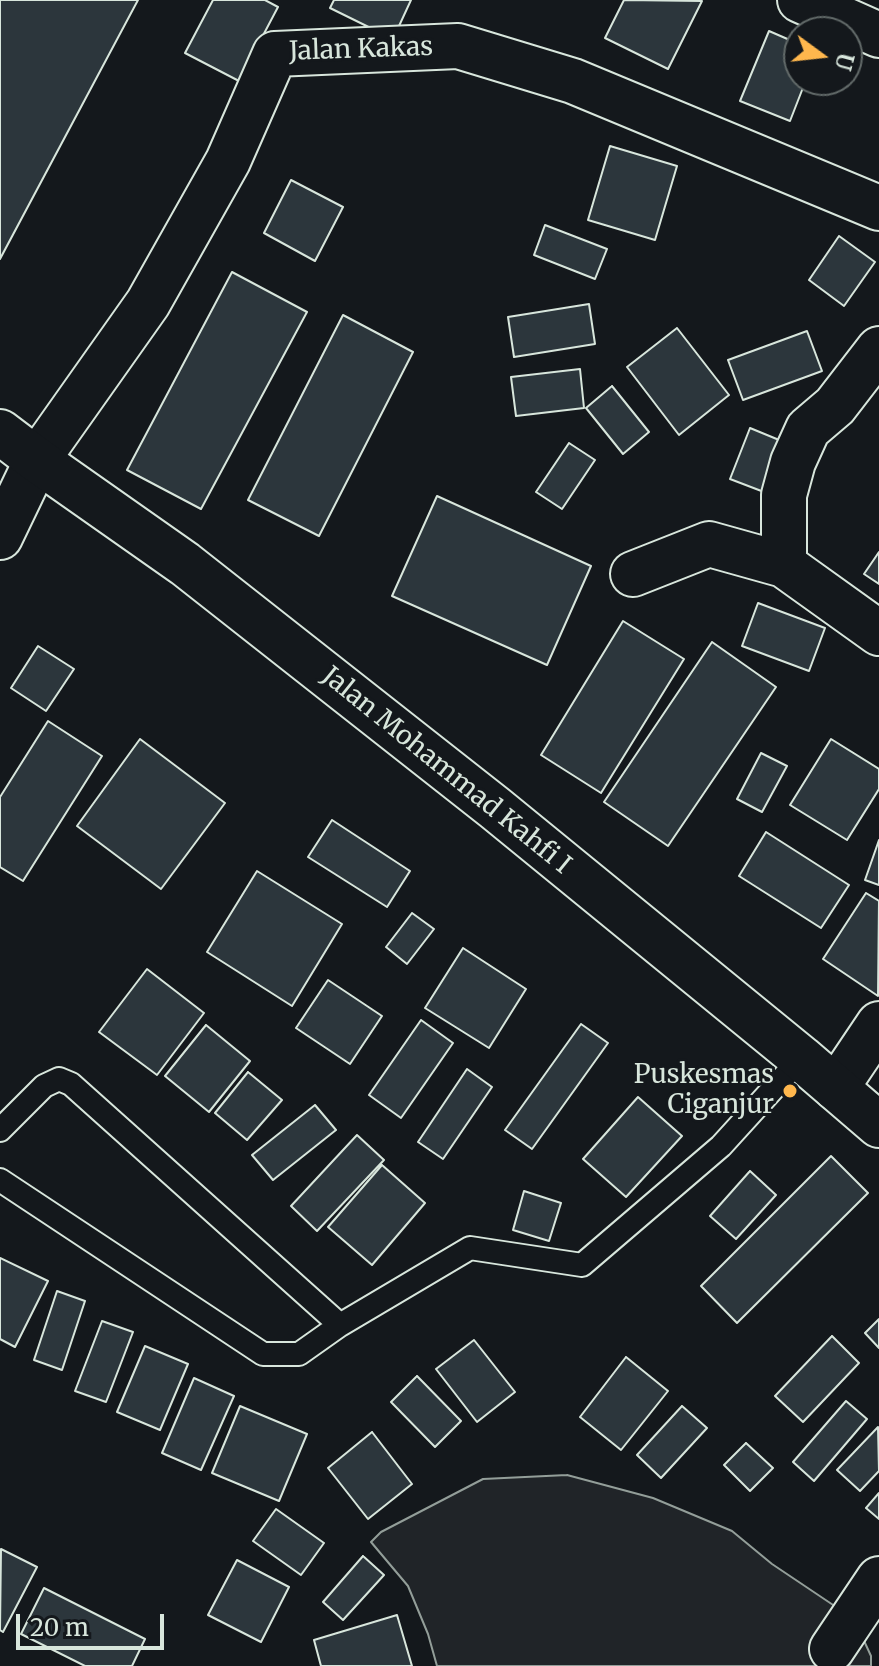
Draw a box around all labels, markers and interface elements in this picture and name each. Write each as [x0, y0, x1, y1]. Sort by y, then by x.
north arrow [783, 16, 863, 96]
street label: Jalan Kakas [288, 32, 434, 68]
text: U [829, 50, 860, 73]
street label: Jalan Mohammad Kahfi I [315, 661, 577, 881]
place label: Puskesmas Ciganjur [634, 1060, 774, 1122]
marker: Puskesmas Ciganjur [781, 1082, 799, 1100]
scale bar [20, 1598, 168, 1648]
text: 20 m [30, 1612, 89, 1643]

